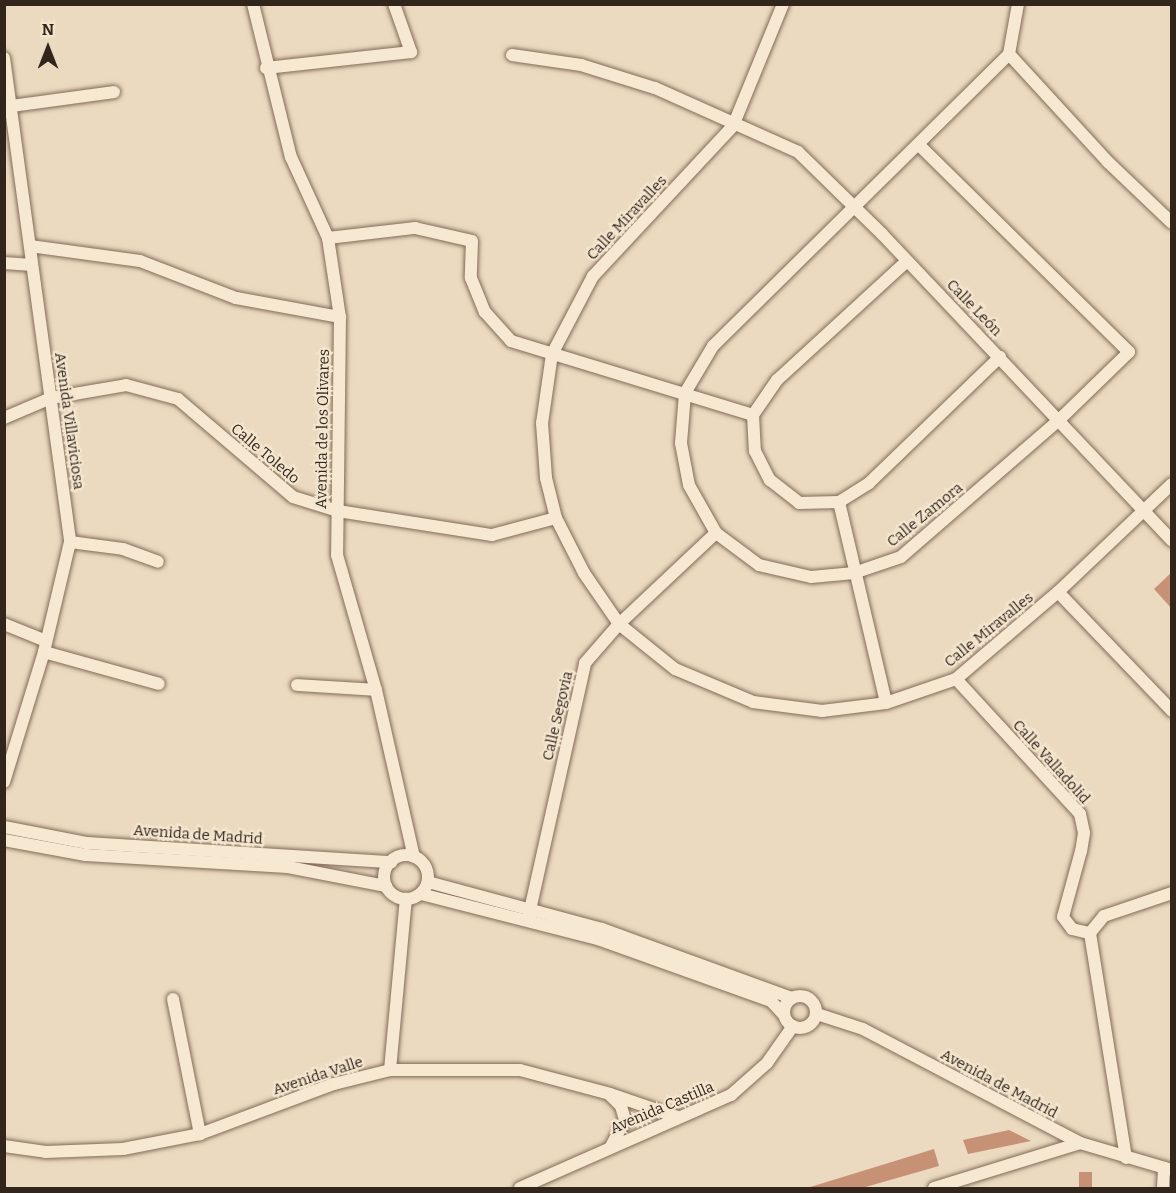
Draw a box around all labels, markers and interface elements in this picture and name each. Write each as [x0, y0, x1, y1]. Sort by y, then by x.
north arrow [18, 18, 78, 78]
text: N [42, 20, 54, 39]
street label: Calle Miravalles [583, 172, 671, 264]
street label: Calle León [943, 276, 1005, 340]
street label: Avenida de los Olivares [313, 349, 333, 509]
street label: Avenida Villaviciosa [50, 351, 88, 491]
street label: Calle Toledo [227, 420, 303, 488]
street label: Calle Zamora [884, 479, 966, 551]
street label: Calle Miravalles [941, 589, 1037, 671]
street label: Calle Segovia [539, 670, 577, 762]
street label: Calle Valladolid [1009, 716, 1093, 808]
street label: Avenida de Madrid [133, 821, 263, 849]
street label: Avenida de Madrid [938, 1046, 1060, 1122]
street label: Avenida Valle [271, 1053, 365, 1099]
street label: Avenida Castilla [607, 1078, 717, 1138]

